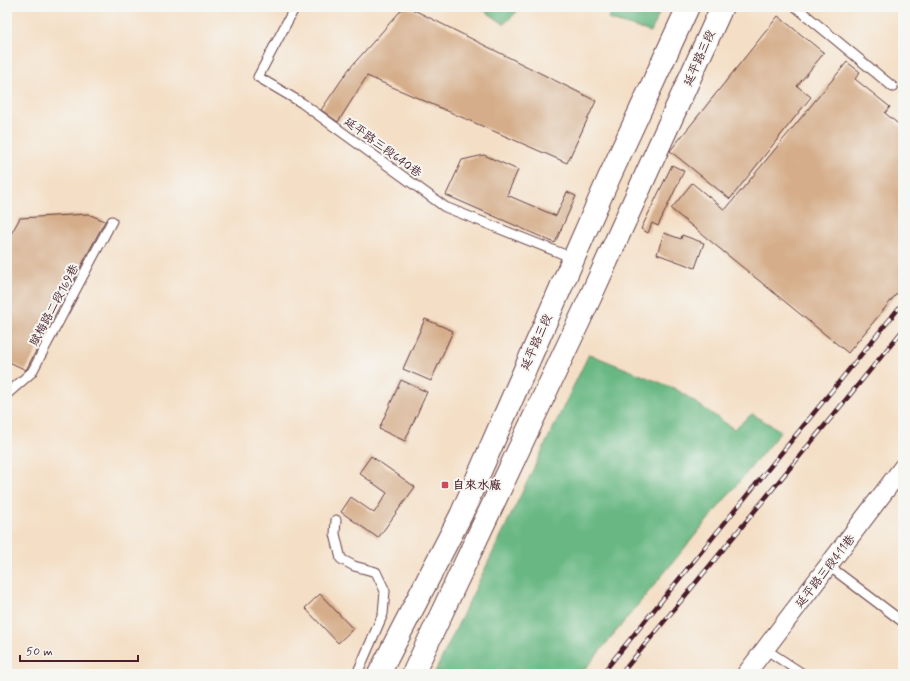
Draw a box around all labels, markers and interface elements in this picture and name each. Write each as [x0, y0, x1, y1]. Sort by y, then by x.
street label: 延平路三段 [680, 28, 719, 89]
street label: 延平路三段640巷 [340, 114, 425, 182]
street label: 賦梅路二段169巷 [27, 262, 83, 349]
street label: 延平路三段 [517, 312, 556, 373]
place label: 自來水廠 [453, 478, 501, 494]
marker: 自來水廠 [440, 480, 450, 490]
street label: 延平路三段411巷 [792, 532, 859, 612]
scale bar [20, 637, 138, 663]
text: 50 m [26, 644, 53, 660]

